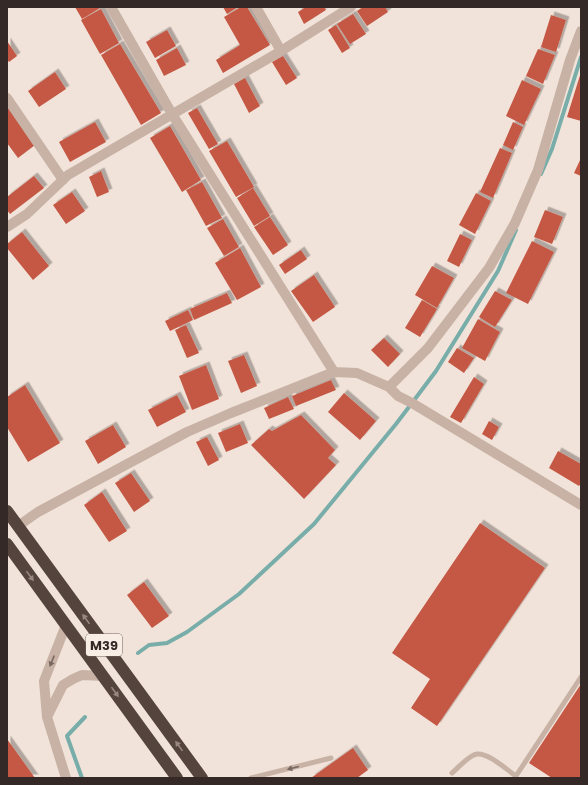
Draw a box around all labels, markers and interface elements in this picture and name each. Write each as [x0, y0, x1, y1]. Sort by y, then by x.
one-way arrow [26, 570, 34, 581]
one-way arrow [82, 614, 90, 624]
road number: M39 [86, 634, 122, 656]
one-way arrow [48, 656, 54, 668]
one-way arrow [111, 687, 119, 697]
one-way arrow [175, 741, 183, 752]
one-way arrow [287, 765, 299, 771]

